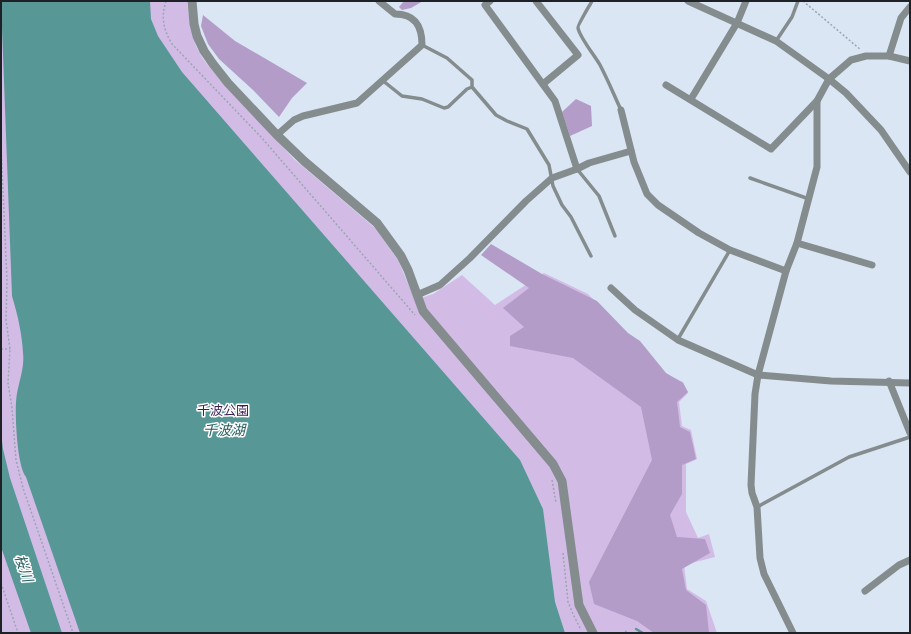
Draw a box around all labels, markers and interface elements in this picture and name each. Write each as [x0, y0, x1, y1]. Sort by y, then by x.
park label: 千波公園 [197, 403, 249, 419]
water label: 千波湖 [203, 422, 247, 439]
water label: 桜川 [11, 552, 37, 586]

